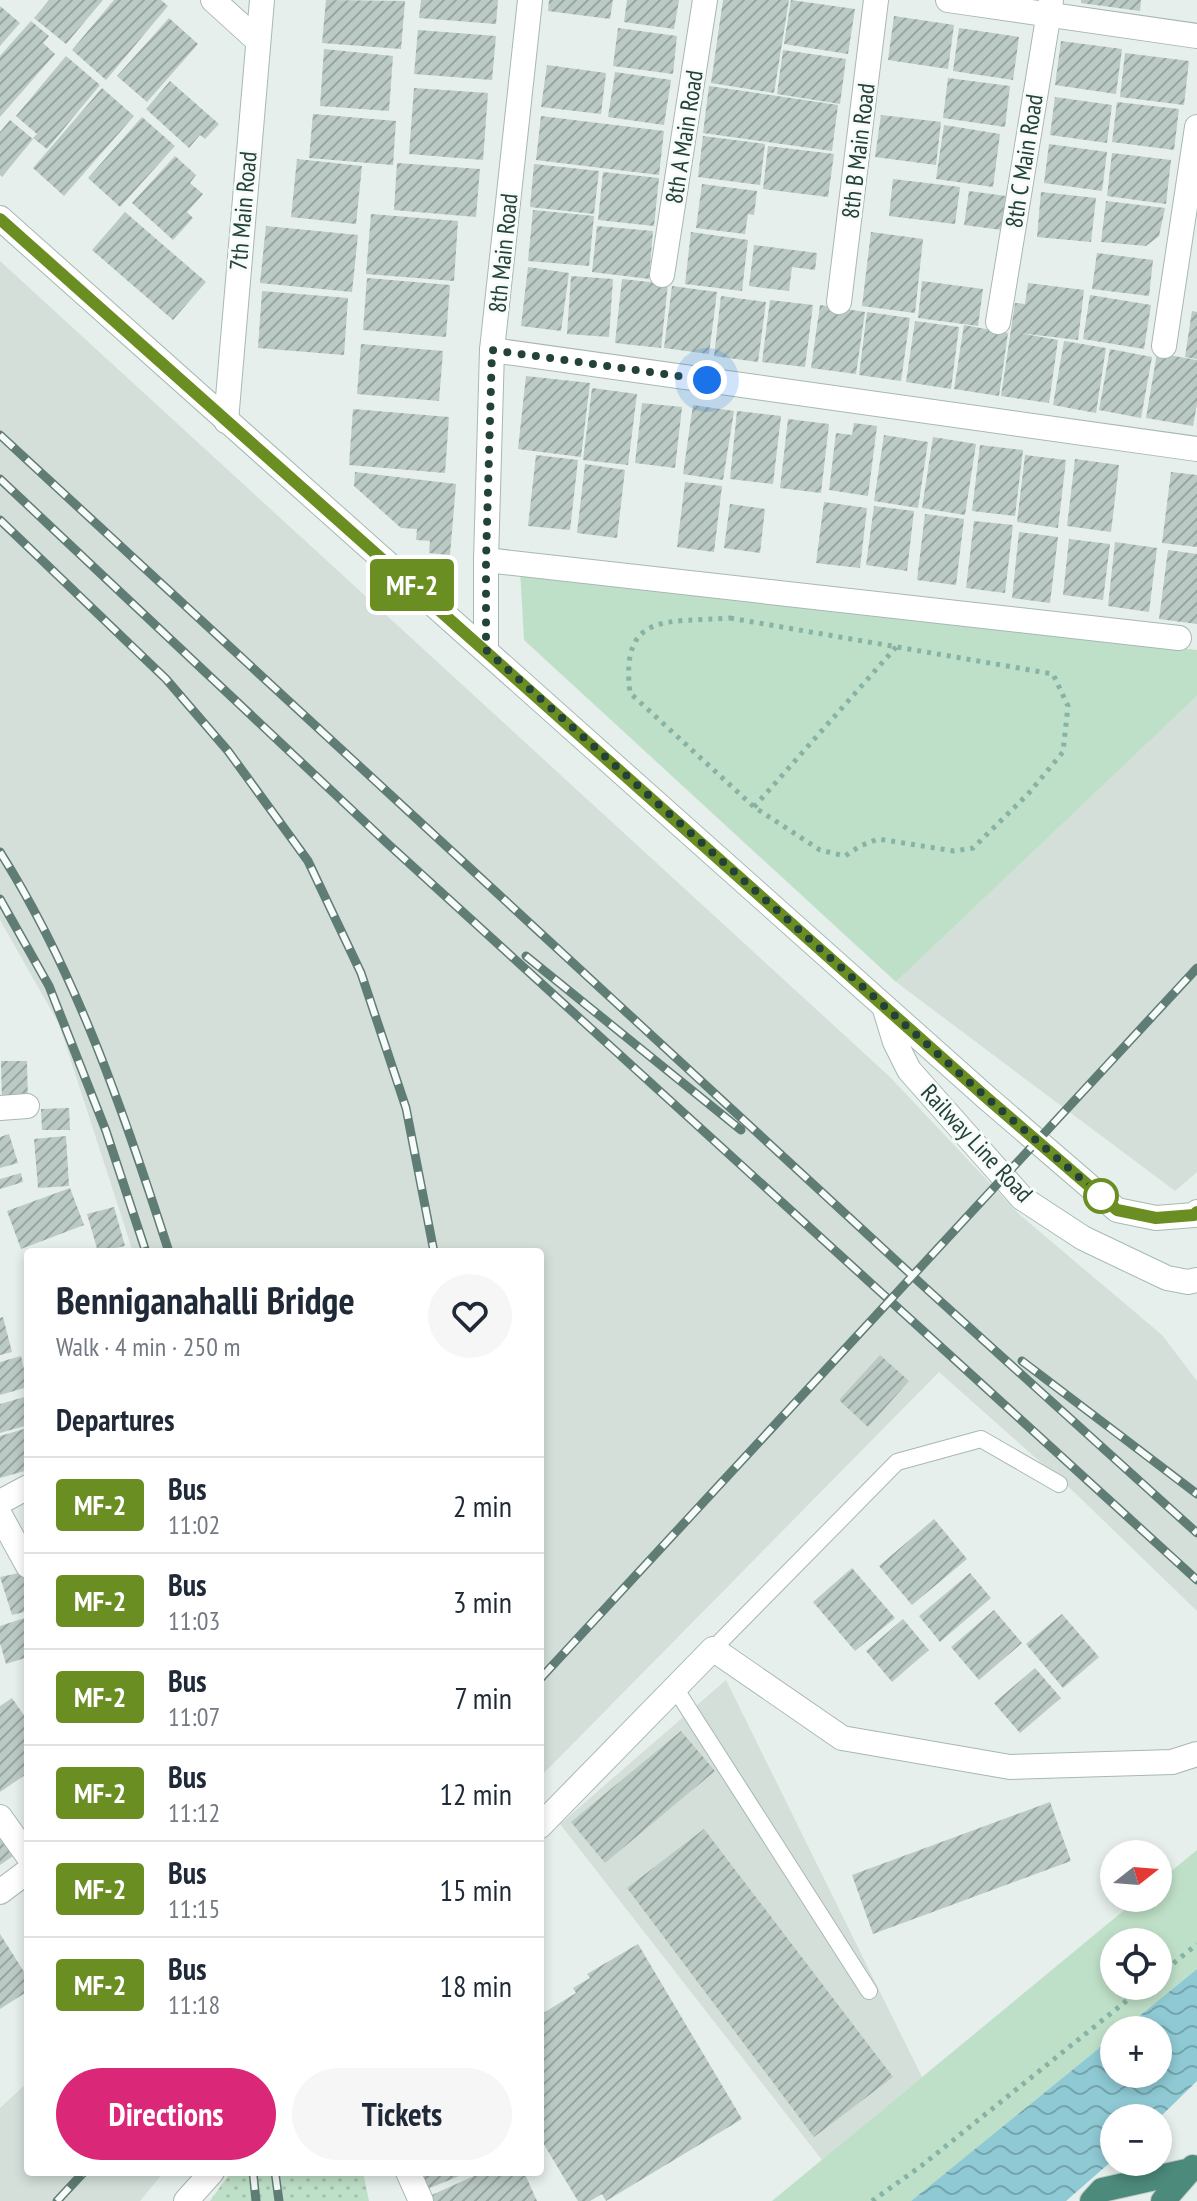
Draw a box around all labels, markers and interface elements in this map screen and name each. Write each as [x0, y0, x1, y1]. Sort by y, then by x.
street label: 8th A Main Road [658, 68, 710, 206]
street label: 8th B Main Road [834, 82, 882, 220]
street label: 8th C Main Road [998, 92, 1050, 230]
street label: 7th Main Road [222, 150, 264, 272]
street label: 8th Main Road [481, 192, 525, 314]
your location [687, 360, 727, 400]
line badge: MF-2 [356, 559, 468, 611]
text: MF-2 [386, 566, 438, 603]
street label: Railway Line Road [914, 1077, 1040, 1209]
unlabelled marker [1084, 1179, 1118, 1213]
button: heart [428, 1274, 512, 1358]
text: Benniganahalli Bridge [56, 1275, 355, 1324]
text: Walk · 4 min · 250 m [56, 1330, 240, 1363]
text: Departures [56, 1400, 174, 1439]
text: Bus [168, 1469, 207, 1508]
text: MF-2 [74, 1486, 126, 1523]
text: 2 min [453, 1486, 512, 1525]
text: 11:02 [168, 1508, 220, 1541]
text: Bus [168, 1565, 207, 1604]
text: MF-2 [74, 1582, 126, 1619]
text: 3 min [453, 1582, 512, 1621]
text: 11:03 [168, 1604, 220, 1637]
text: Bus [168, 1661, 207, 1700]
text: MF-2 [74, 1678, 126, 1715]
text: 7 min [454, 1678, 512, 1717]
text: 11:07 [168, 1700, 220, 1733]
text: Bus [168, 1757, 207, 1796]
text: MF-2 [74, 1774, 126, 1811]
text: 12 min [439, 1774, 512, 1813]
text: 11:12 [168, 1796, 220, 1829]
north arrow [1100, 1840, 1172, 1912]
map controls [1100, 1840, 1172, 2176]
text: Bus [168, 1853, 207, 1892]
text: MF-2 [74, 1870, 126, 1907]
text: 15 min [439, 1870, 512, 1909]
text: 11:15 [168, 1892, 220, 1925]
button: locate [1100, 1928, 1172, 2000]
text: Bus [168, 1949, 207, 1988]
text: MF-2 [74, 1966, 126, 2003]
text: 18 min [439, 1966, 512, 2005]
text: 11:18 [168, 1988, 220, 2021]
button: + [1100, 2016, 1172, 2088]
button: Directions [56, 2068, 276, 2160]
button: Tickets [292, 2068, 512, 2160]
button: − [1100, 2104, 1172, 2176]

